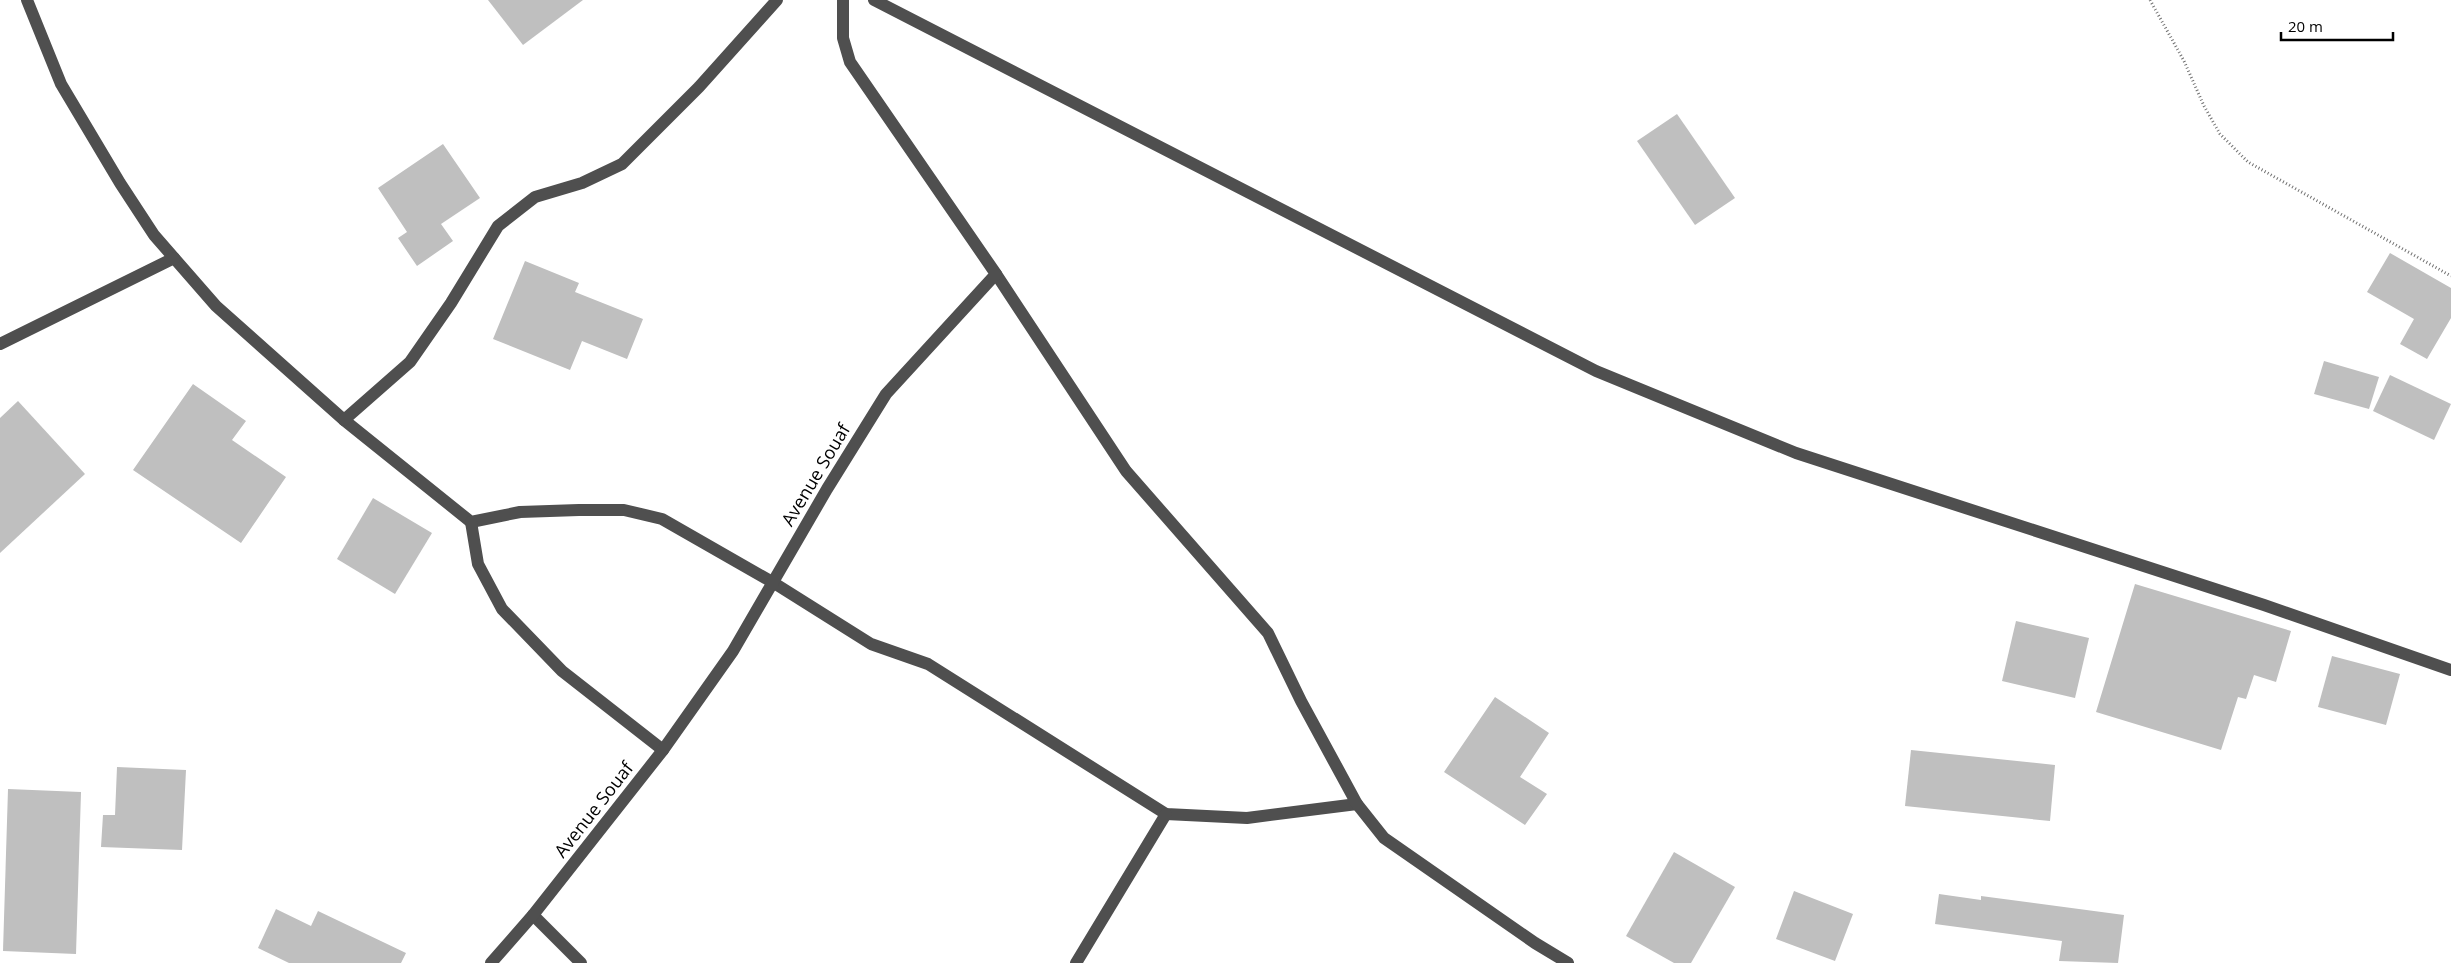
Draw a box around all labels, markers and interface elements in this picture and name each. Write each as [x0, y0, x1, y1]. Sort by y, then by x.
scale bar [2281, 10, 2394, 42]
text: 20 m [2288, 16, 2323, 36]
street label: Avenue Souaf [775, 418, 856, 530]
street label: Avenue Souaf [548, 756, 639, 862]

